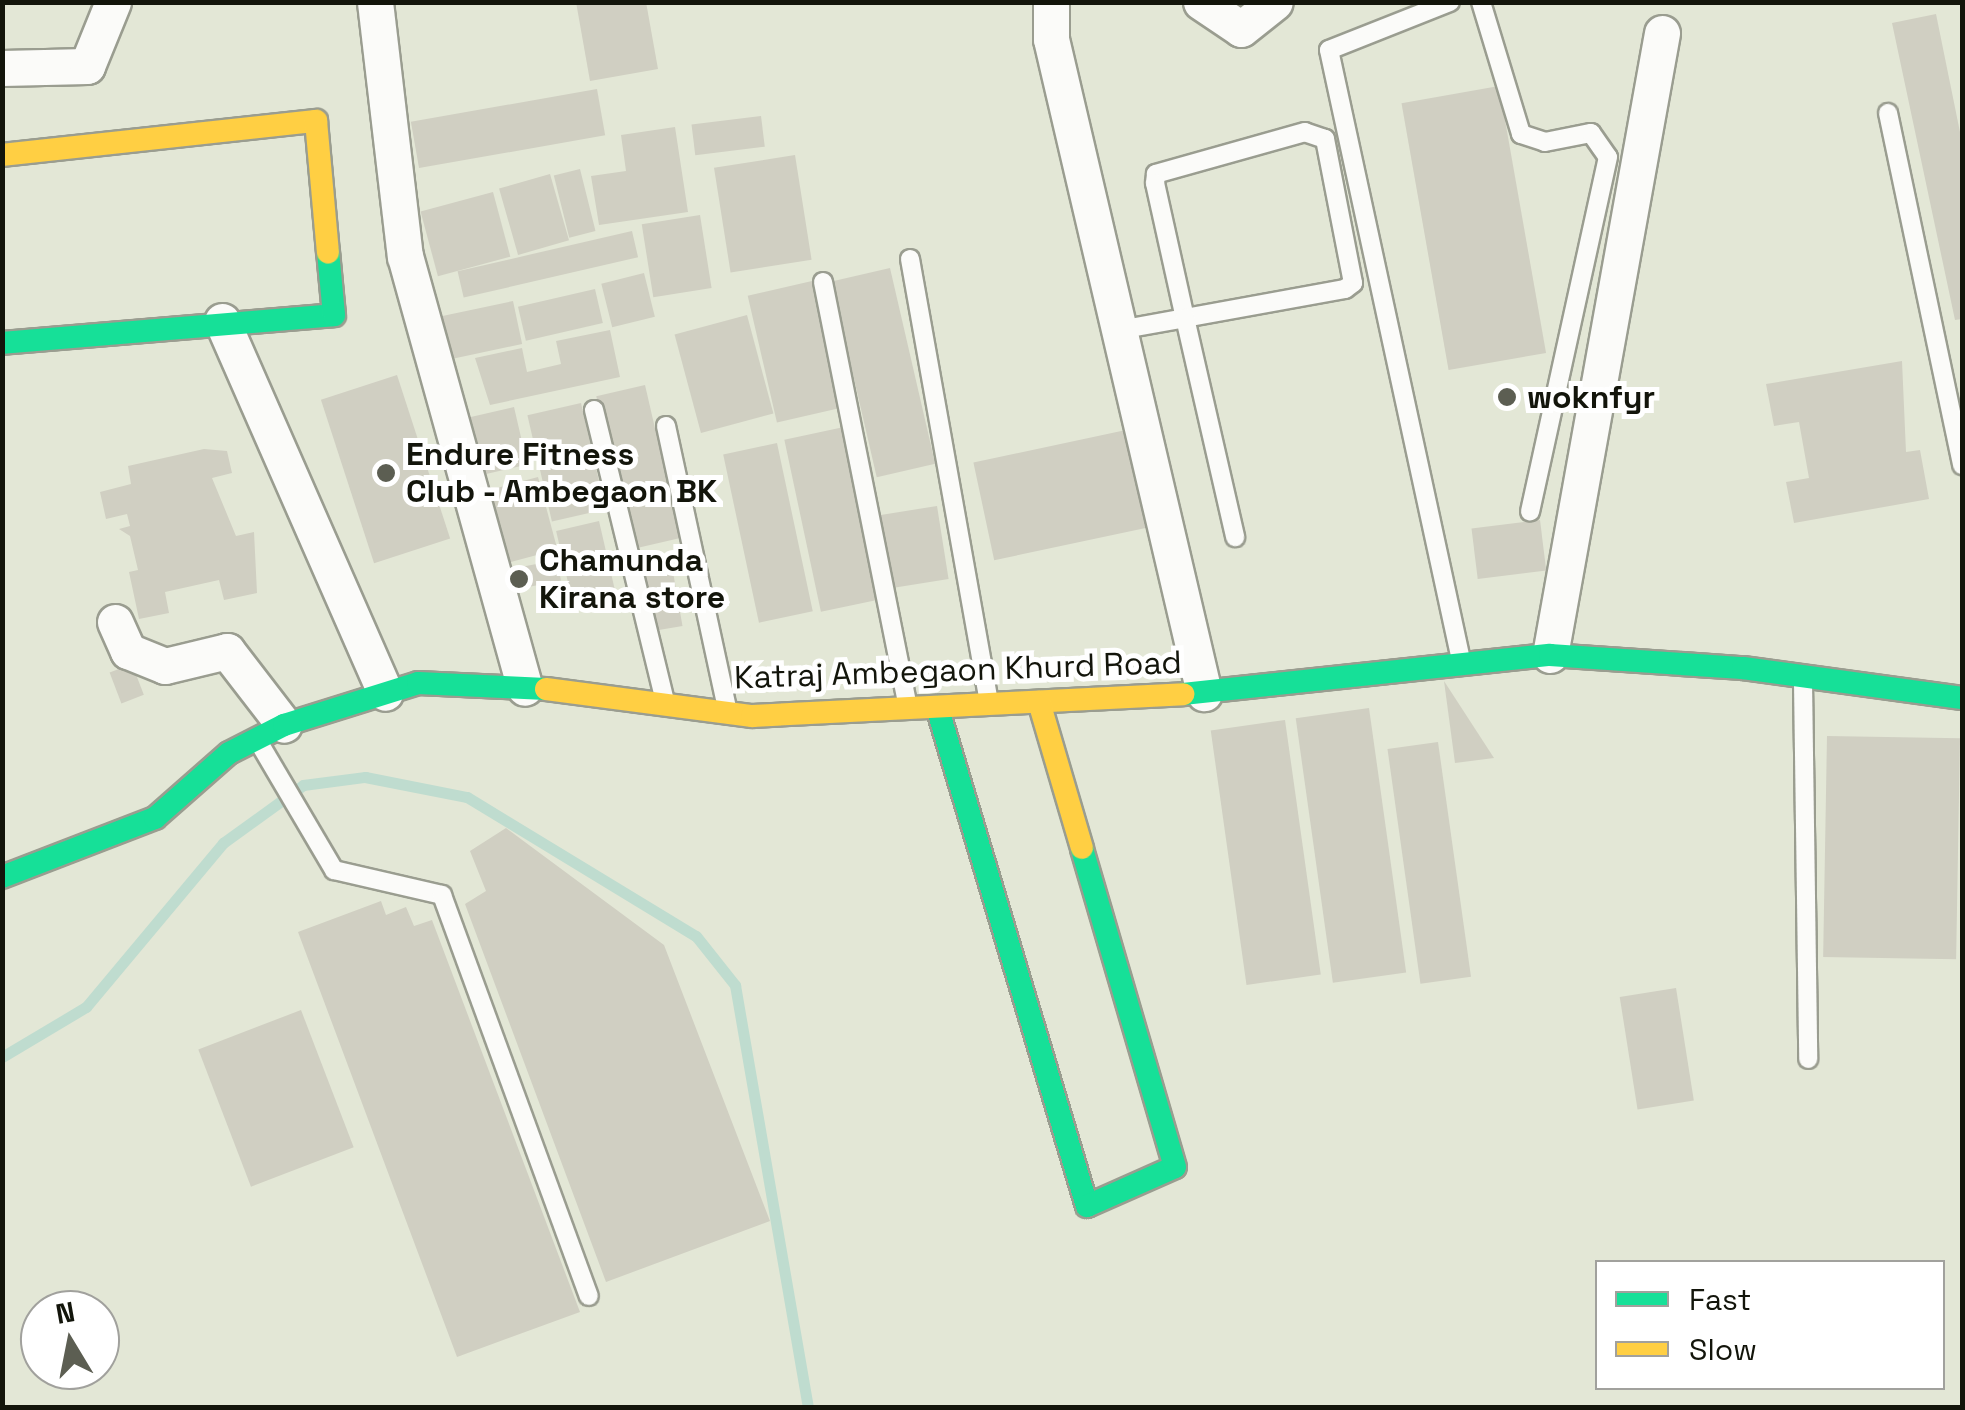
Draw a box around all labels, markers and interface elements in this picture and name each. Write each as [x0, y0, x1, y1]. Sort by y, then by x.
place label: woknfyr [1527, 378, 1655, 416]
marker: woknfyr [1496, 386, 1518, 408]
place label: Endure Fitness Club - Ambegaon BK [406, 436, 719, 511]
marker: Endure Fitness Club - Ambegaon BK [375, 462, 397, 484]
place label: Chamunda Kirana store [539, 542, 725, 617]
marker: Chamunda Kirana store [508, 568, 530, 590]
street label: Katraj Ambegaon Khurd Road [733, 643, 1183, 697]
legend [1595, 1260, 1945, 1390]
text: Fast [1689, 1280, 1751, 1319]
north arrow [20, 1290, 120, 1390]
text: N [53, 1293, 77, 1332]
text: Slow [1689, 1330, 1757, 1369]

